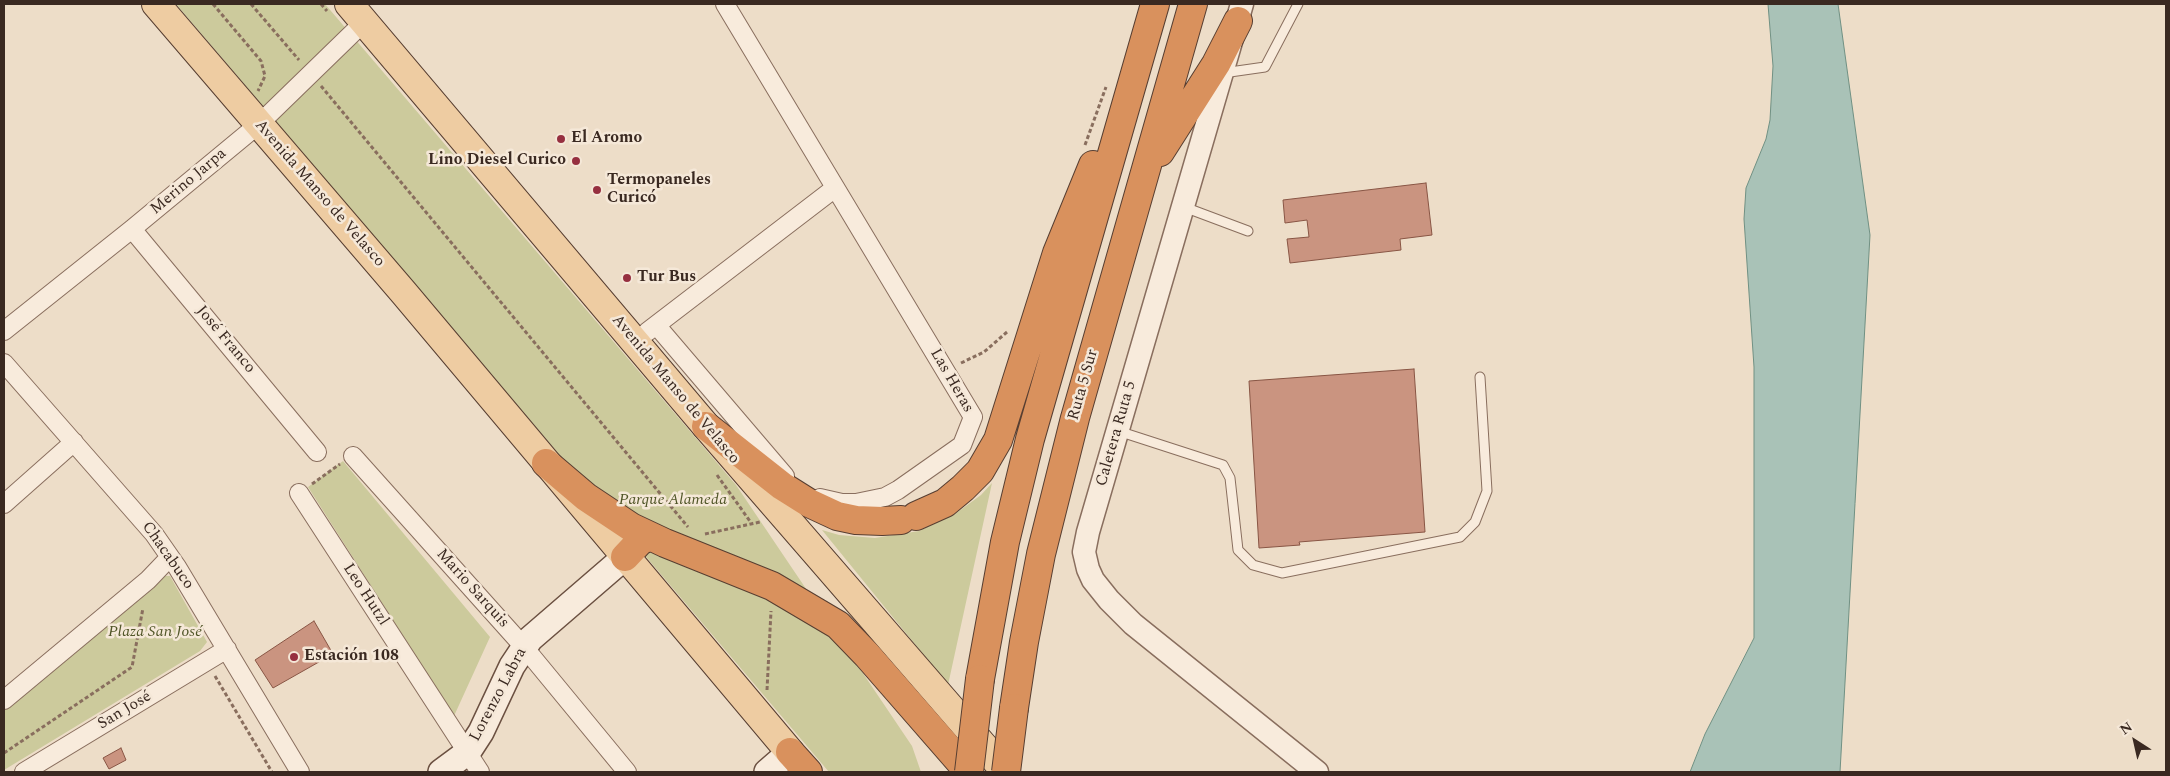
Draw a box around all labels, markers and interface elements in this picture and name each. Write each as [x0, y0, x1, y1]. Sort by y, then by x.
street label: Avenida Manso de Velasco [250, 116, 388, 272]
place label: El Aromo [571, 129, 642, 149]
marker: El Aromo [555, 133, 567, 145]
street label: Merino Jarpa [147, 145, 231, 219]
place label: Lino Diesel Curico [428, 151, 566, 171]
marker: Lino Diesel Curico [570, 155, 582, 167]
place label: Termopaneles Curicó [607, 171, 711, 209]
marker: Termopaneles Curicó [591, 184, 603, 196]
place label: Tur Bus [637, 268, 696, 288]
marker: Tur Bus [621, 272, 633, 284]
street label: José Franco [191, 302, 259, 378]
street label: Avenida Manso de Velasco [607, 311, 743, 469]
street label: Las Heras [925, 346, 977, 416]
street label: Ruta 5 Sur [1065, 347, 1103, 423]
street label: Caletera Ruta 5 [1093, 379, 1141, 489]
park label: Parque Alameda [619, 491, 727, 511]
street label: Chacabuco [137, 518, 197, 594]
street label: Mario Sarquis [431, 545, 513, 633]
street label: Leo Hutzl [338, 560, 392, 630]
park label: Plaza San José [108, 623, 202, 643]
street label: Lorenzo Labra [466, 645, 532, 745]
place label: Estación 108 [304, 647, 399, 667]
marker: Estación 108 [288, 651, 300, 663]
street label: San José [95, 688, 155, 734]
north arrow [2110, 716, 2160, 766]
text: N [2115, 716, 2137, 740]

